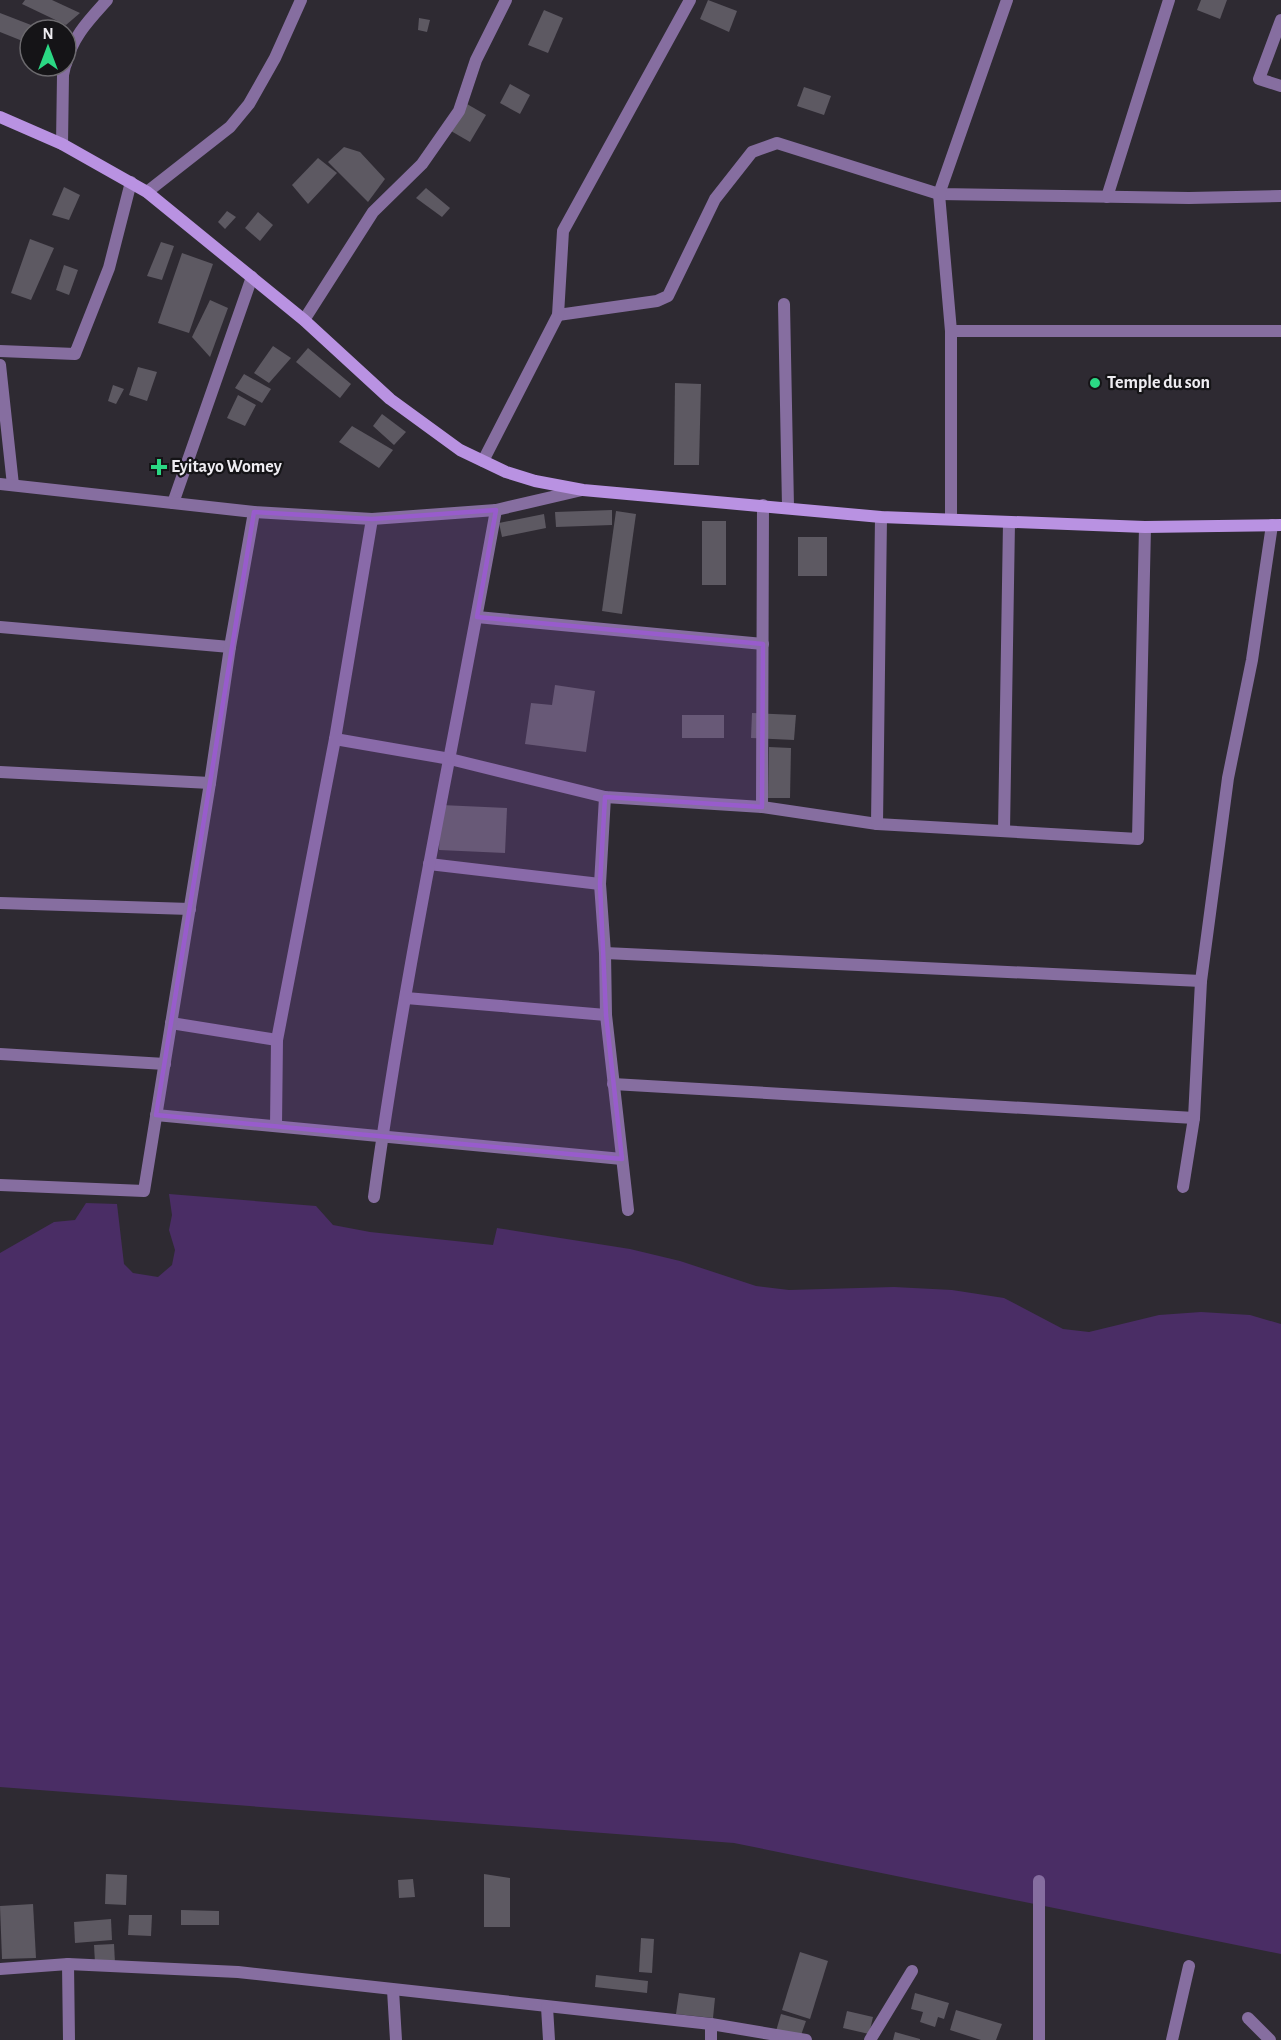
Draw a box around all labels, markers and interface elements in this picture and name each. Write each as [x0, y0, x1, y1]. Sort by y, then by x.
north arrow [18, 18, 78, 78]
text: N [42, 26, 54, 42]
place label: Temple du son [1107, 374, 1210, 392]
marker: Temple du son [1088, 376, 1102, 390]
place label: Eyitayo Womey [171, 458, 283, 476]
marker: Eyitayo Womey [152, 460, 166, 474]

